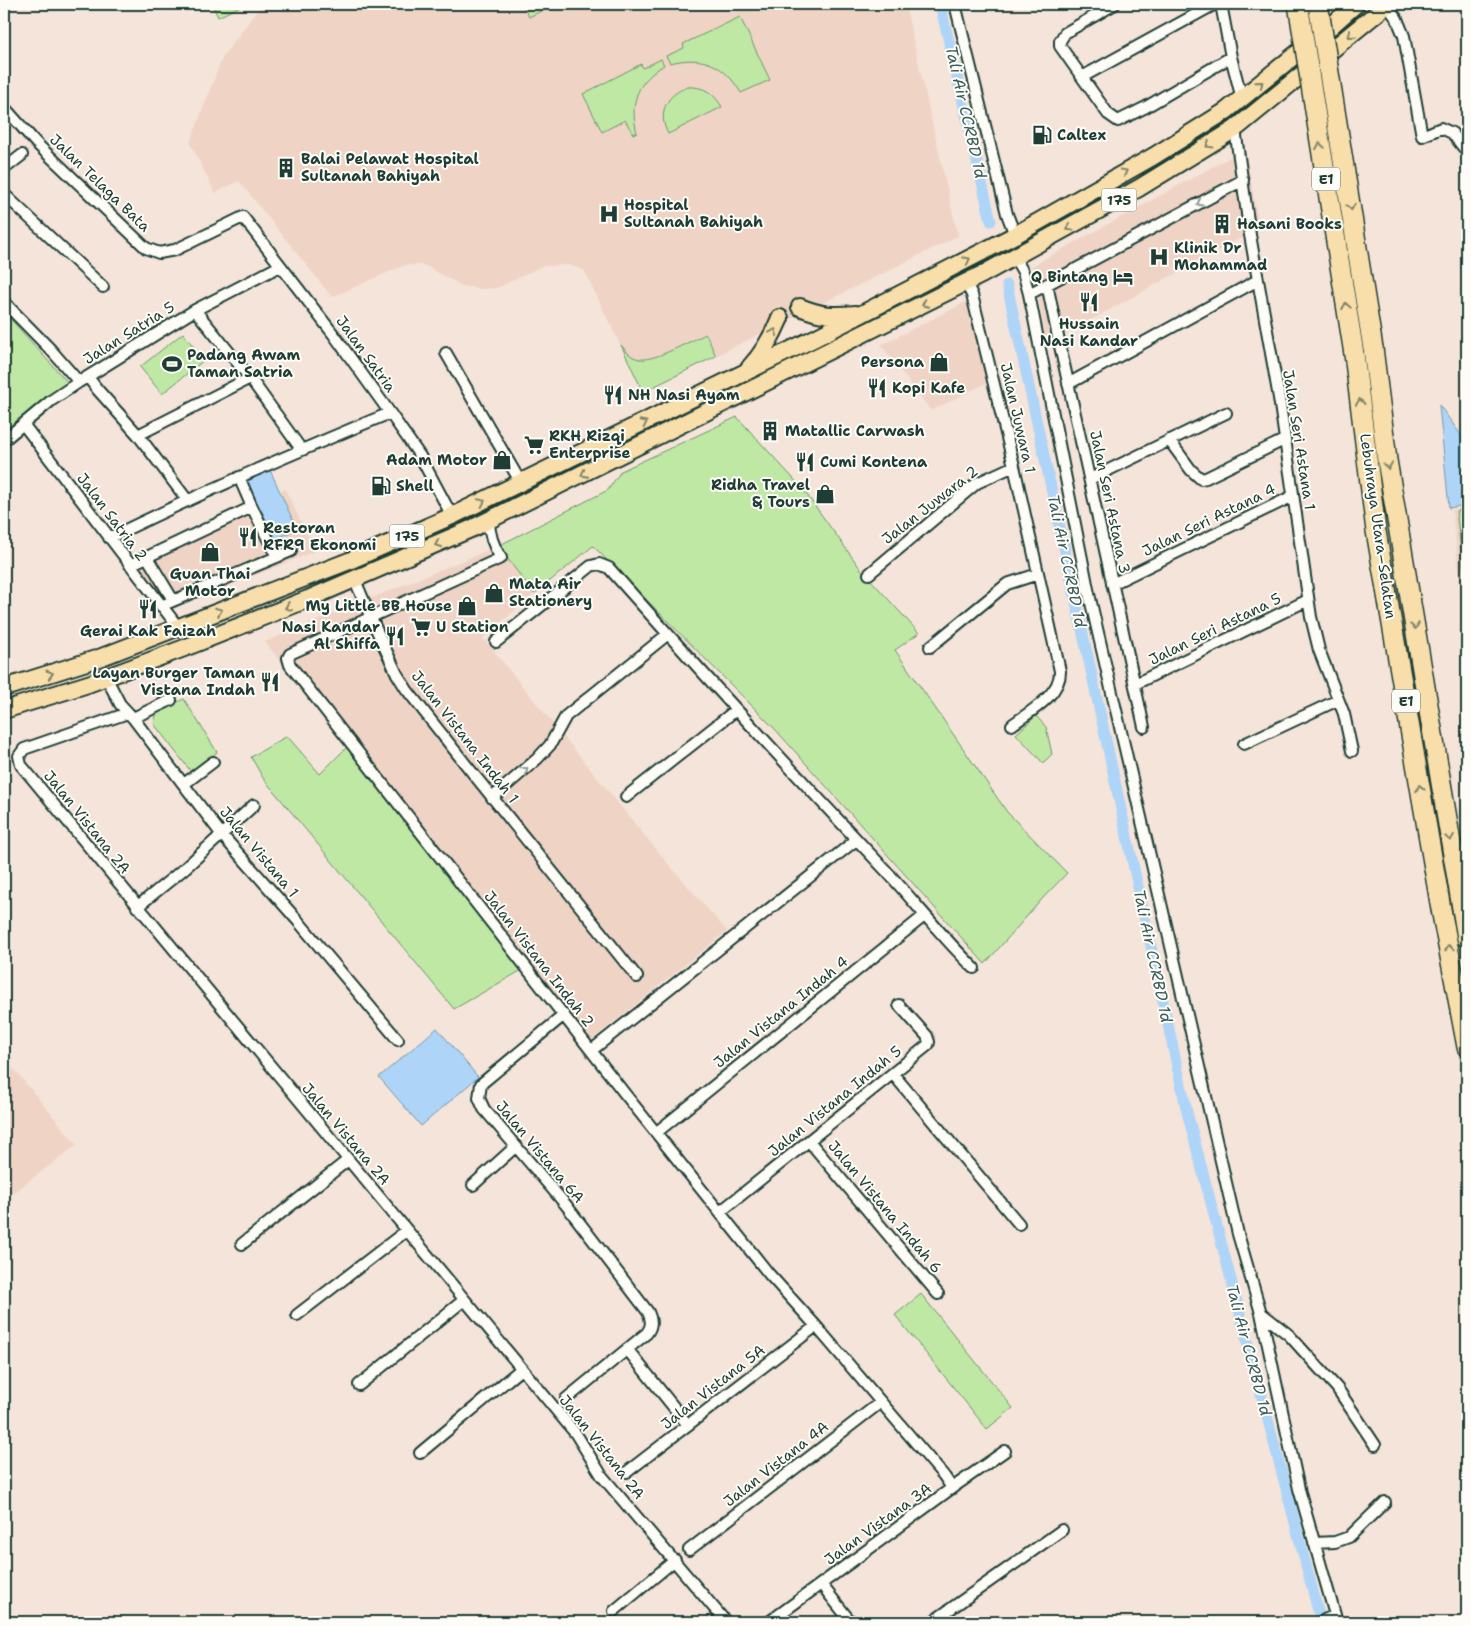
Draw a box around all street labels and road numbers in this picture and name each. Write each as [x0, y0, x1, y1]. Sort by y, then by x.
street label: Jalan Telaga Bata [45, 130, 155, 237]
road number: E1 [1312, 168, 1340, 190]
road number: 175 [1102, 188, 1136, 212]
street label: Jalan Satria 5 [80, 297, 178, 369]
street label: Jalan Satria [332, 312, 401, 397]
street label: Jalan Juwara 1 [996, 361, 1040, 475]
street label: Jalan Seri Astana 1 [1278, 368, 1320, 512]
street label: Jalan Seri Astana 3 [1085, 429, 1135, 575]
street label: Lebuhraya Utara–Selatan [1355, 432, 1401, 620]
street label: Jalan Juwara 2 [878, 461, 982, 549]
street label: Jalan Satria 2 [72, 469, 152, 565]
street label: Jalan Seri Astana 4 [1139, 479, 1279, 561]
road number: 175 [390, 524, 424, 548]
street label: Jalan Seri Astana 5 [1146, 588, 1284, 670]
street label: Jalan Vistana Indah 1 [407, 667, 523, 807]
road number: E1 [1392, 689, 1420, 712]
street label: Jalan Vistana 2A [39, 766, 135, 878]
street label: Jalan Vistana 1 [215, 802, 303, 902]
street label: Jalan Vistana Indah 2 [480, 887, 598, 1031]
street label: Jalan Vistana Indah 4 [710, 952, 852, 1072]
street label: Jalan Vistana Indah 5 [764, 1041, 906, 1161]
street label: Jalan Vistana 2A [297, 1079, 395, 1189]
street label: Jalan Vistana 6A [491, 1097, 589, 1207]
street label: Jalan Vistana Indah 6 [824, 1136, 946, 1278]
street label: Jalan Vistana 5A [657, 1340, 769, 1434]
street label: Jalan Vistana 2A [555, 1391, 649, 1503]
street label: Jalan Vistana 4A [719, 1417, 833, 1511]
street label: Jalan Vistana 3A [820, 1478, 936, 1570]

